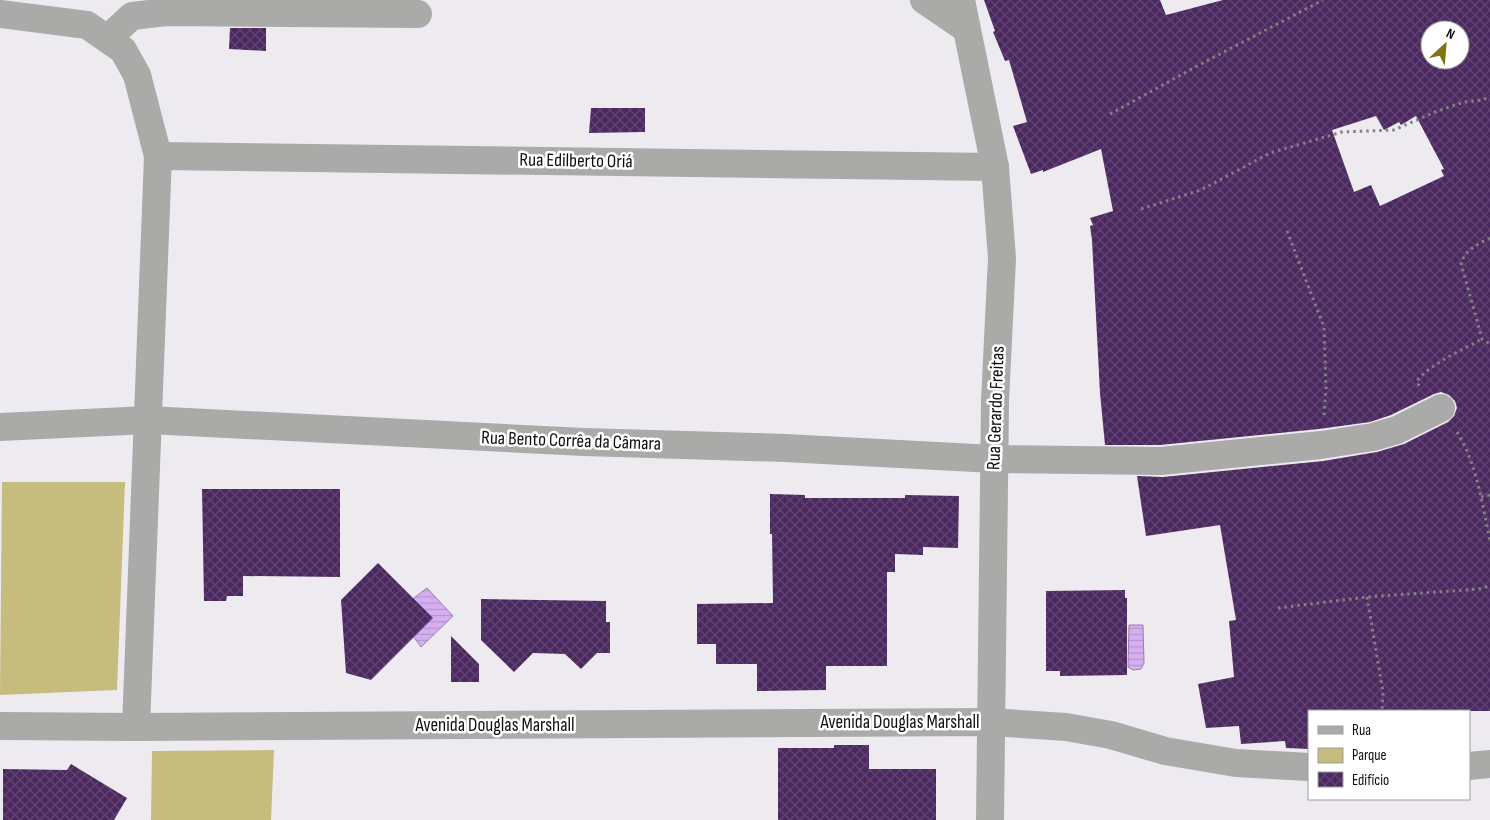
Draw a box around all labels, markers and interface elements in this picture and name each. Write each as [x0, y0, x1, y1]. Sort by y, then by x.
north arrow [1420, 20, 1470, 70]
text: N [1443, 24, 1458, 43]
street label: Rua Edilberto Oriá [519, 149, 633, 173]
street label: Rua Gerardo Freitas [982, 345, 1010, 470]
street label: Rua Bento Corrêa da Câmara [481, 426, 661, 456]
legend [1308, 710, 1470, 800]
street label: Avenida Douglas Marshall [819, 711, 980, 734]
street label: Avenida Douglas Marshall [414, 714, 575, 737]
text: Rua [1352, 721, 1371, 740]
text: Parque [1352, 746, 1387, 765]
text: Edifício [1352, 771, 1389, 790]

